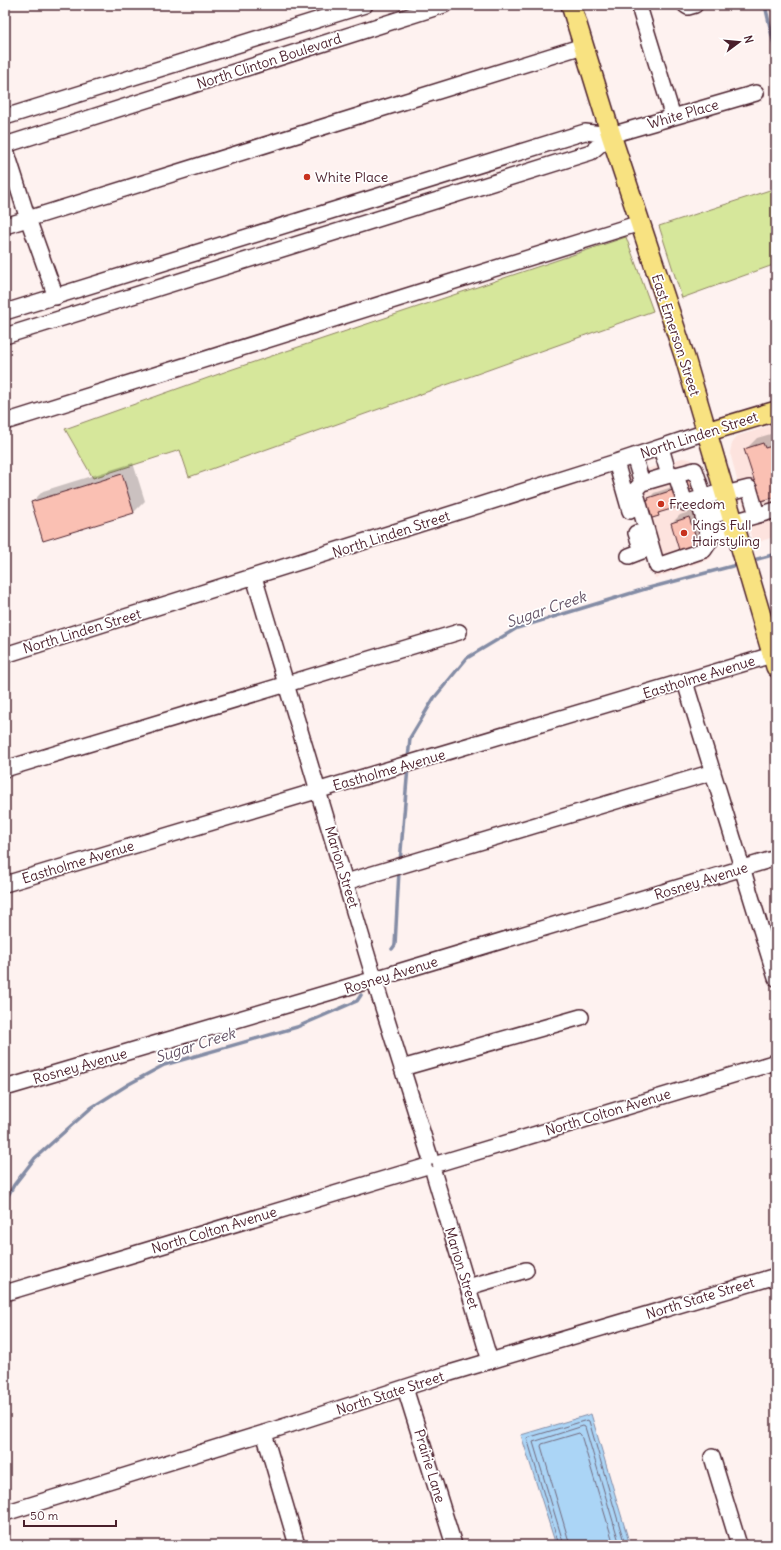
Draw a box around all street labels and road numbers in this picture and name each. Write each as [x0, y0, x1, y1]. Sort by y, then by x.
street label: North Clinton Boulevard [194, 29, 344, 93]
street label: White Place [645, 95, 721, 133]
street label: East Emerson Street [648, 272, 704, 399]
street label: North Linden Street [638, 407, 760, 463]
street label: North Linden Street [330, 506, 452, 562]
street label: North Linden Street [21, 604, 144, 658]
street label: Eastholme Avenue [641, 651, 757, 703]
street label: Eastholme Avenue [331, 745, 447, 795]
street label: Marion Street [321, 824, 363, 910]
street label: Eastholme Avenue [20, 836, 136, 888]
street label: Rosney Avenue [652, 858, 750, 904]
street label: Rosney Avenue [342, 952, 440, 998]
street label: Rosney Avenue [31, 1044, 129, 1088]
street label: North Colton Avenue [543, 1084, 673, 1140]
street label: North Colton Avenue [149, 1202, 279, 1258]
street label: Marion Street [441, 1225, 483, 1311]
street label: North State Street [644, 1273, 757, 1323]
street label: North State Street [334, 1367, 446, 1419]
street label: Prairie Lane [410, 1427, 450, 1505]

